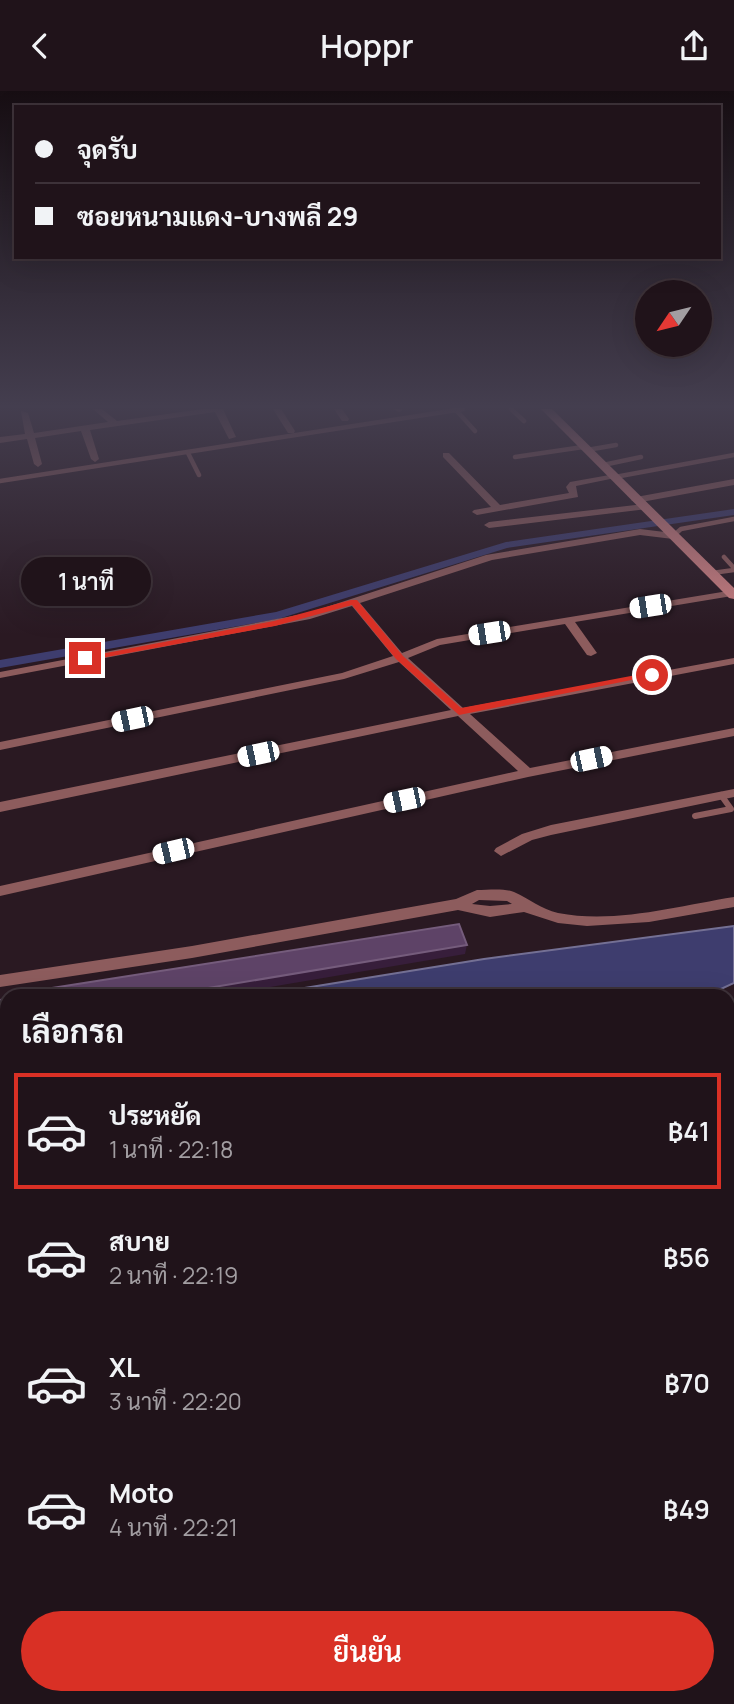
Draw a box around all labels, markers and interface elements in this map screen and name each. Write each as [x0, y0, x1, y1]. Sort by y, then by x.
text: Hoppr [320, 24, 414, 68]
icon: back [21, 27, 59, 65]
icon: share [675, 27, 713, 65]
text: จุดรับ [77, 131, 138, 167]
text: ซอยหนามแดง-บางพลี 29 [77, 198, 358, 234]
north arrow [635, 280, 712, 357]
map controls [635, 280, 712, 357]
callout: 1 นาที [20, 557, 150, 605]
text: 1 นาที [58, 565, 114, 597]
car [628, 592, 673, 620]
car [467, 619, 512, 647]
route end [69, 642, 101, 674]
route start [636, 659, 668, 691]
car [110, 704, 155, 734]
car [236, 739, 281, 769]
car [569, 744, 614, 774]
car [382, 785, 427, 815]
car [151, 836, 196, 866]
text: เลือกรถ [21, 1009, 124, 1053]
text: ประหยัด [109, 1097, 202, 1133]
icon: car [25, 1100, 88, 1163]
text: ฿41 [668, 1113, 710, 1149]
text: 1 นาที · 22:18 [109, 1133, 233, 1165]
text: สบาย [109, 1223, 170, 1259]
icon: car [25, 1226, 88, 1289]
text: ฿56 [663, 1239, 710, 1275]
text: 2 นาที · 22:19 [109, 1259, 238, 1291]
text: XL [109, 1349, 140, 1385]
icon: car [25, 1352, 88, 1415]
text: ฿70 [664, 1365, 710, 1401]
text: 3 นาที · 22:20 [109, 1385, 242, 1417]
text: Moto [109, 1475, 174, 1511]
icon: car [25, 1478, 88, 1541]
text: ฿49 [663, 1491, 710, 1527]
text: 4 นาที · 22:21 [109, 1511, 238, 1543]
button: ยืนยัน [21, 1611, 714, 1691]

